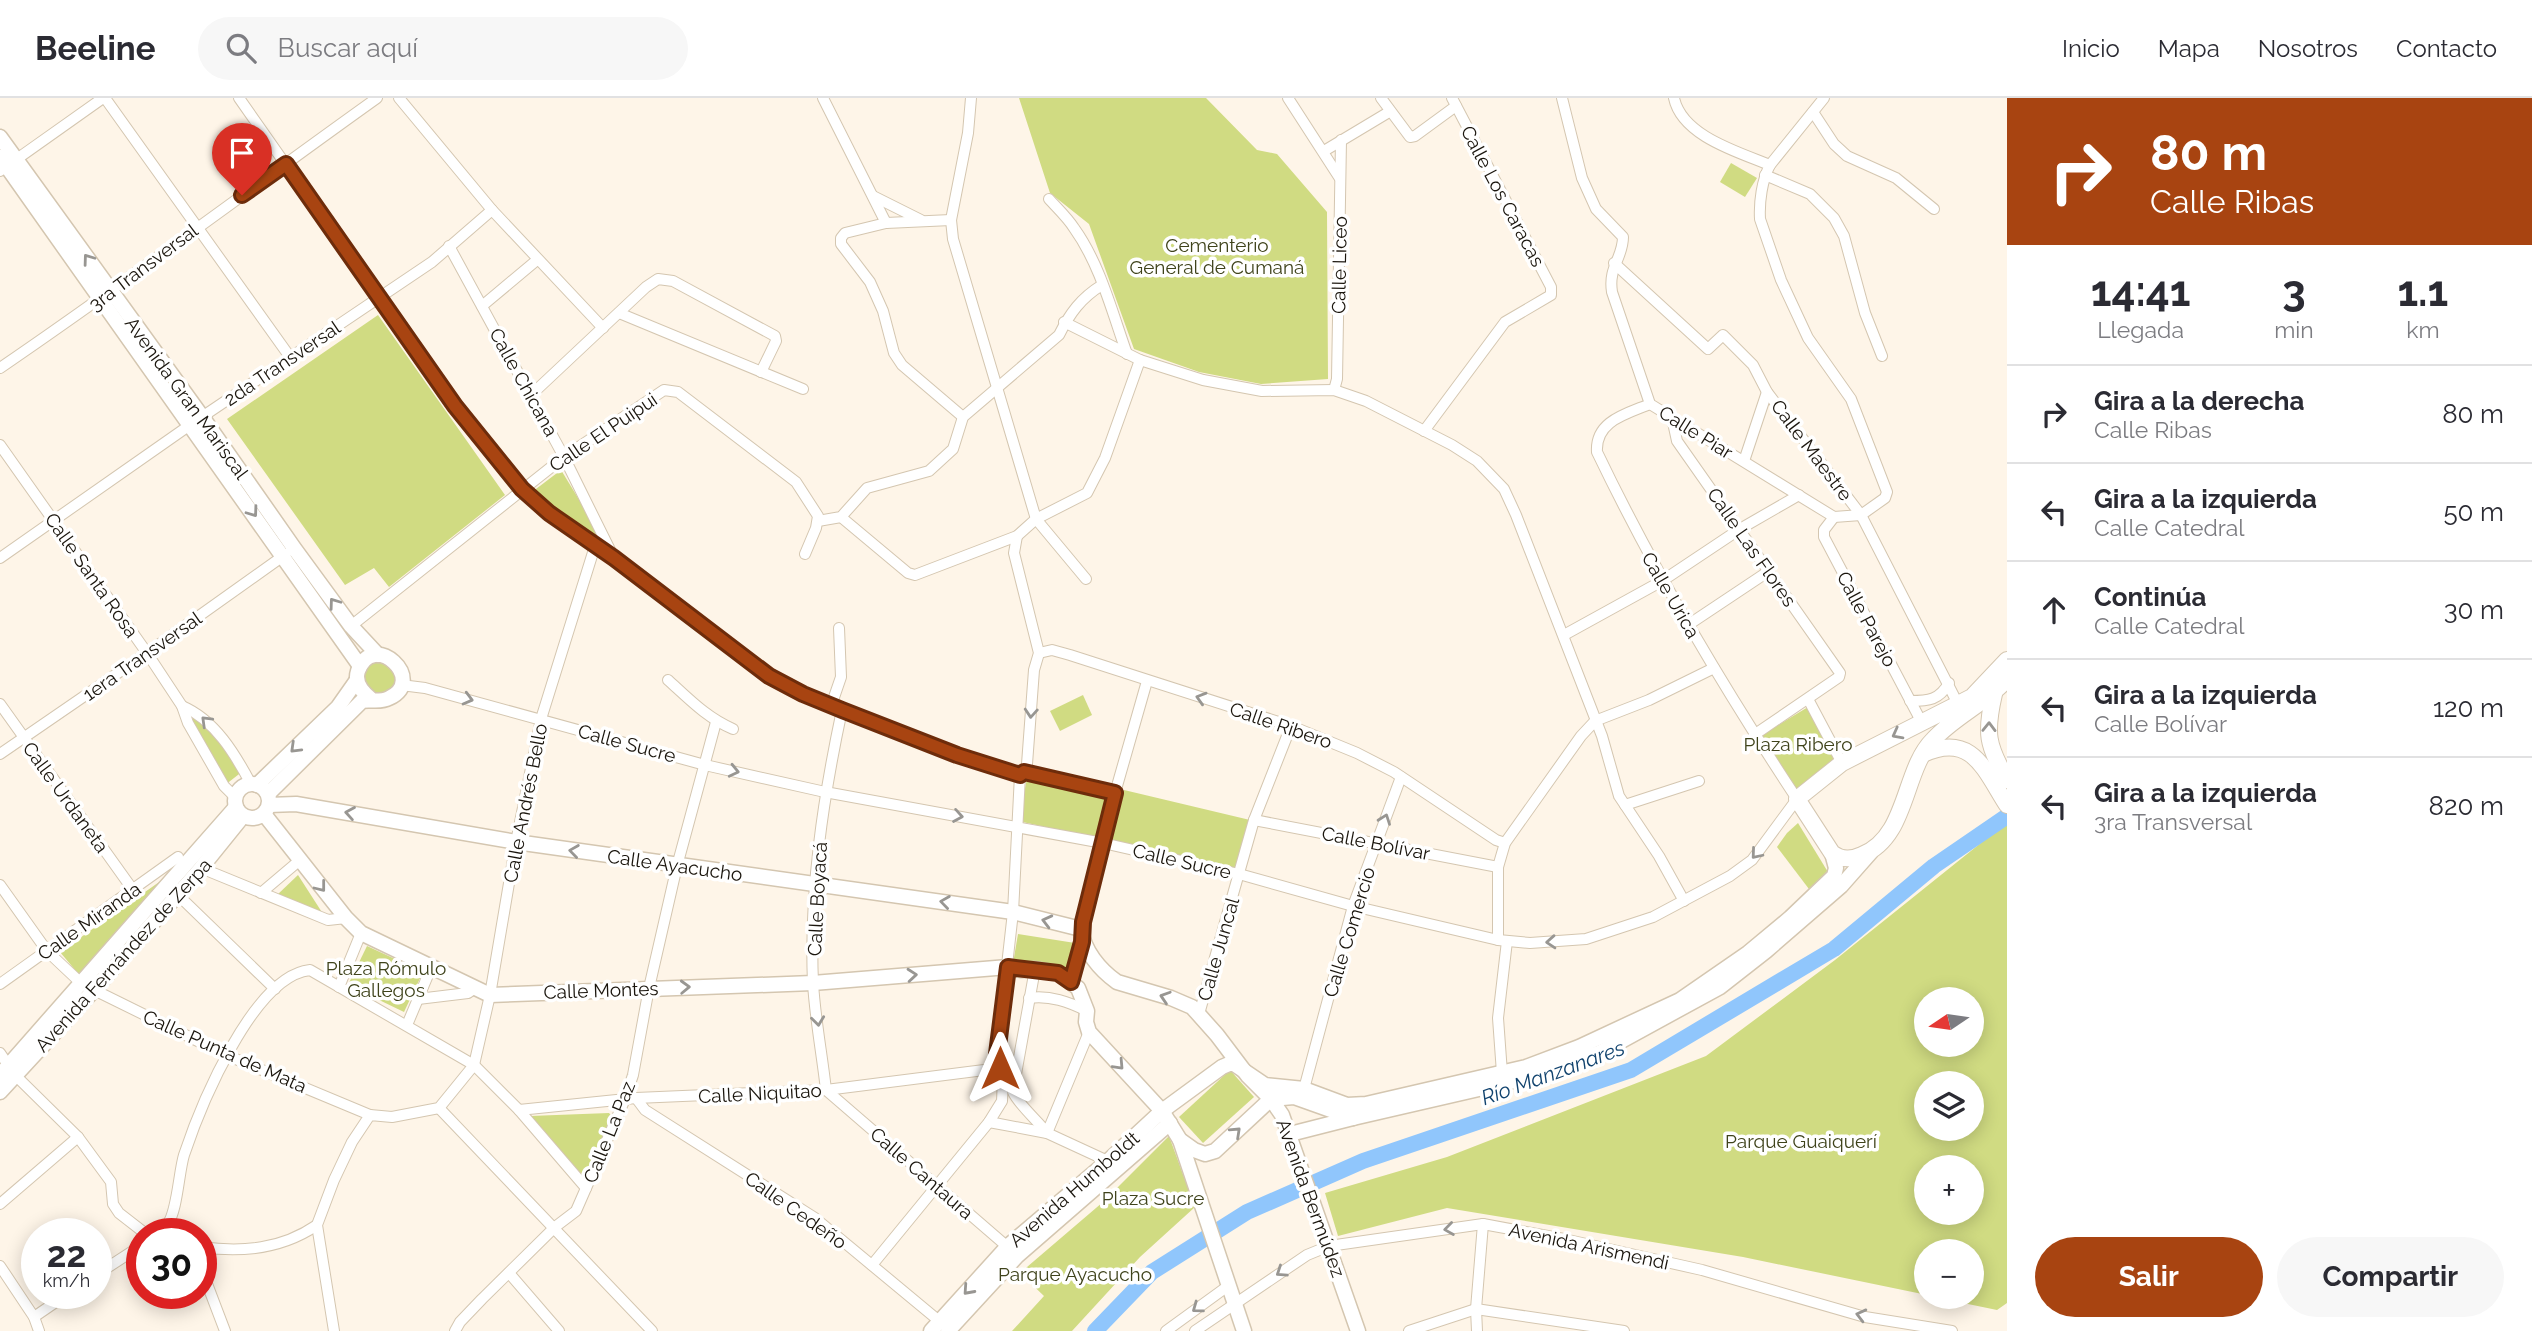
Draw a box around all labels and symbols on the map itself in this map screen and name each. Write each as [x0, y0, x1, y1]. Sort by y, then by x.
street label: Calle Los Caracas [1457, 122, 1549, 270]
pin [212, 123, 272, 195]
street label: Calle Liceo [1327, 216, 1351, 314]
street label: 3ra Transversal [84, 218, 202, 315]
park label: Cementerio General de Cumaná [1130, 234, 1304, 278]
one-way arrow [83, 254, 96, 267]
street label: Avenida Gran Mariscal [121, 313, 254, 484]
street label: 2da Transversal [220, 316, 345, 410]
street label: Calle Chicana [485, 324, 563, 440]
street label: Calle El Puipui [545, 388, 661, 476]
street label: Calle Maestre [1767, 395, 1857, 505]
street label: Calle Piar [1655, 401, 1737, 463]
street label: Calle Las Flores [1703, 484, 1801, 610]
one-way arrow [245, 504, 257, 517]
street label: Calle Santa Rosa [41, 508, 143, 642]
street label: Calle Urica [1638, 548, 1704, 642]
street label: Calle Parejo [1833, 568, 1901, 670]
one-way arrow [330, 599, 343, 611]
street label: 1era Transversal [78, 606, 206, 705]
one-way arrow [461, 691, 473, 706]
one-way arrow [1195, 691, 1207, 706]
street label: Calle Ribero [1227, 697, 1335, 753]
one-way arrow [1024, 707, 1039, 718]
one-way arrow [201, 717, 214, 730]
street label: Calle Sucre [576, 719, 678, 767]
street label: Calle Andrés Bello [499, 721, 551, 885]
one-way arrow [1981, 721, 1997, 732]
one-way arrow [1892, 725, 1904, 739]
park label: Plaza Ribero [1744, 733, 1852, 755]
street label: Calle Urdaneta [18, 737, 114, 857]
one-way arrow [290, 740, 303, 753]
one-way arrow [728, 763, 740, 778]
one-way arrow [344, 806, 356, 821]
one-way arrow [952, 808, 964, 823]
one-way arrow [1377, 813, 1391, 825]
street label: Calle Bolívar [1320, 822, 1432, 864]
street label: Calle Sucre [1131, 839, 1233, 883]
street label: Calle Boyacá [803, 841, 831, 957]
one-way arrow [568, 844, 580, 859]
street label: Calle Ayacucho [606, 845, 744, 885]
one-way arrow [1751, 846, 1764, 859]
street label: Avenida Fernández de Zerpa [30, 854, 216, 1056]
street label: Calle Comercio [1319, 864, 1379, 1000]
street label: Calle Miranda [33, 877, 145, 965]
one-way arrow [313, 879, 326, 892]
street label: Calle Juncal [1193, 894, 1243, 1003]
one-way arrow [939, 895, 951, 910]
one-way arrow [1041, 915, 1053, 929]
one-way arrow [1545, 934, 1556, 949]
park label: Plaza Rómulo Gallegos [326, 957, 446, 1001]
one-way arrow [907, 968, 918, 983]
street label: Calle Montes [543, 977, 659, 1003]
one-way arrow [679, 980, 690, 995]
north arrow [1914, 987, 1984, 1057]
one-way arrow [1160, 990, 1172, 1005]
street label: Calle Punta de Mata [140, 1005, 310, 1097]
one-way arrow [810, 1015, 825, 1027]
position arrow [963, 1031, 1037, 1105]
water label: Río Manzanares [1478, 1035, 1628, 1110]
one-way arrow [1110, 1057, 1123, 1070]
street label: Calle La Paz [579, 1078, 639, 1186]
street label: Calle Niquitao [698, 1079, 822, 1107]
street label: Avenida Bermúdez [1272, 1116, 1350, 1280]
street label: Calle Cantaura [866, 1122, 978, 1224]
street label: Avenida Humboldt [1005, 1126, 1144, 1251]
one-way arrow [1228, 1127, 1241, 1140]
park label: Parque Guaiquerí [1725, 1130, 1878, 1152]
street label: Calle Cedeño [741, 1167, 851, 1253]
park label: Plaza Sucre [1102, 1187, 1204, 1209]
speed limit sign: 30 [126, 1218, 217, 1309]
street label: Avenida Arismendi [1507, 1218, 1671, 1274]
one-way arrow [1443, 1221, 1455, 1236]
park label: Parque Ayacucho [998, 1263, 1152, 1285]
one-way arrow [1276, 1264, 1289, 1277]
one-way arrow [964, 1282, 976, 1295]
one-way arrow [1192, 1300, 1205, 1313]
one-way arrow [1855, 1309, 1867, 1324]

